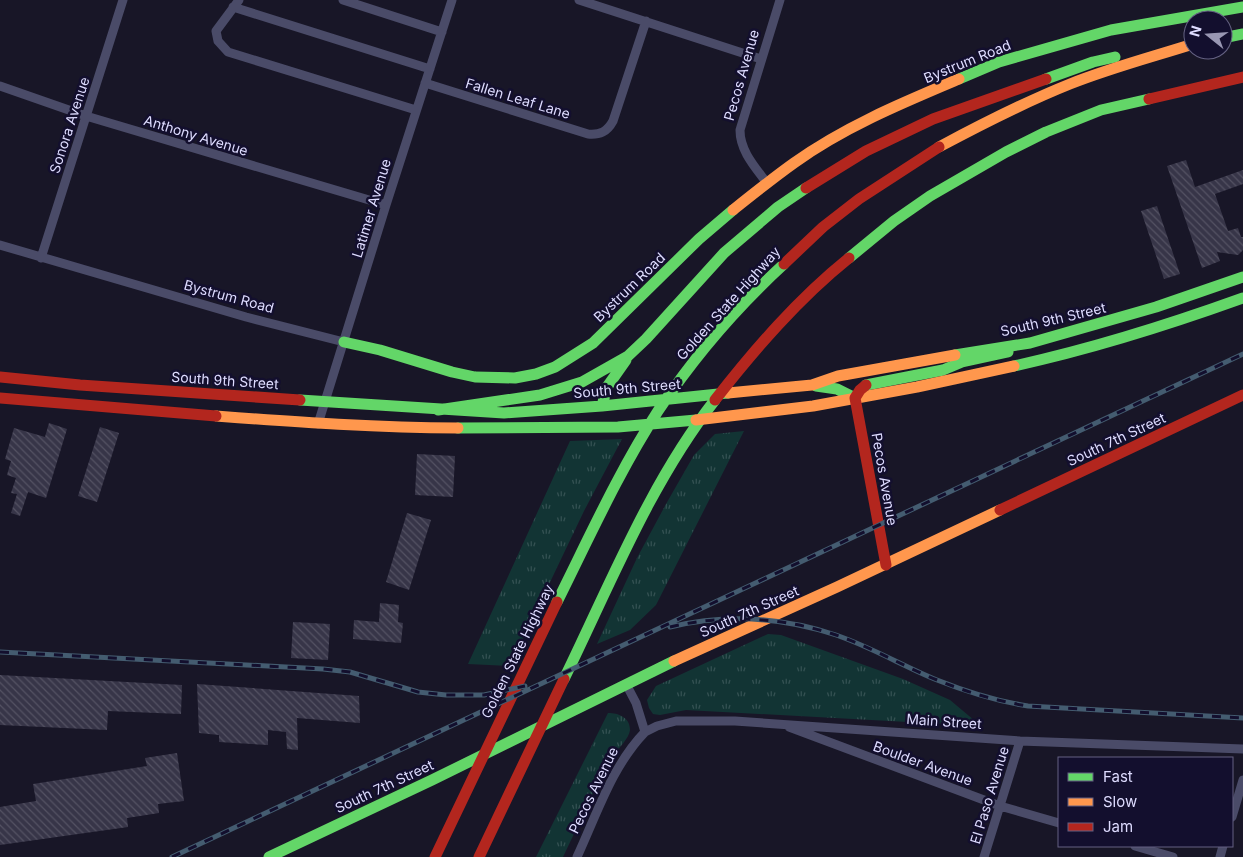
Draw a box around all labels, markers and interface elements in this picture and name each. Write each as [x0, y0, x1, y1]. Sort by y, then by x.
north arrow [1183, 10, 1233, 60]
text: N [1185, 23, 1205, 39]
street label: Pecos Avenue [720, 28, 762, 122]
street label: Bystrum Road [921, 36, 1013, 86]
street label: Fallen Leaf Lane [464, 74, 572, 122]
street label: Sonora Avenue [45, 75, 93, 175]
street label: Anthony Avenue [142, 111, 250, 159]
street label: Latimer Avenue [348, 156, 394, 260]
street label: Golden State Highway [673, 243, 784, 363]
street label: Bystrum Road [590, 249, 668, 325]
street label: Bystrum Road [182, 276, 276, 316]
street label: South 9th Street [999, 299, 1108, 339]
street label: South 9th Street [171, 368, 280, 392]
street label: South 9th Street [573, 375, 682, 401]
street label: South 7th Street [1064, 409, 1168, 469]
street label: Pecos Avenue [868, 431, 902, 527]
street label: Golden State Highway [477, 581, 557, 721]
street label: South 7th Street [697, 581, 802, 640]
street label: Main Street [906, 710, 983, 732]
street label: Boulder Avenue [871, 737, 975, 789]
street label: Pecos Avenue [565, 744, 621, 836]
street label: El Paso Avenue [966, 744, 1012, 846]
street label: South 7th Street [332, 756, 436, 816]
legend [1058, 757, 1233, 847]
text: Fast [1103, 767, 1133, 786]
text: Slow [1103, 792, 1137, 811]
text: Jam [1103, 817, 1133, 836]

